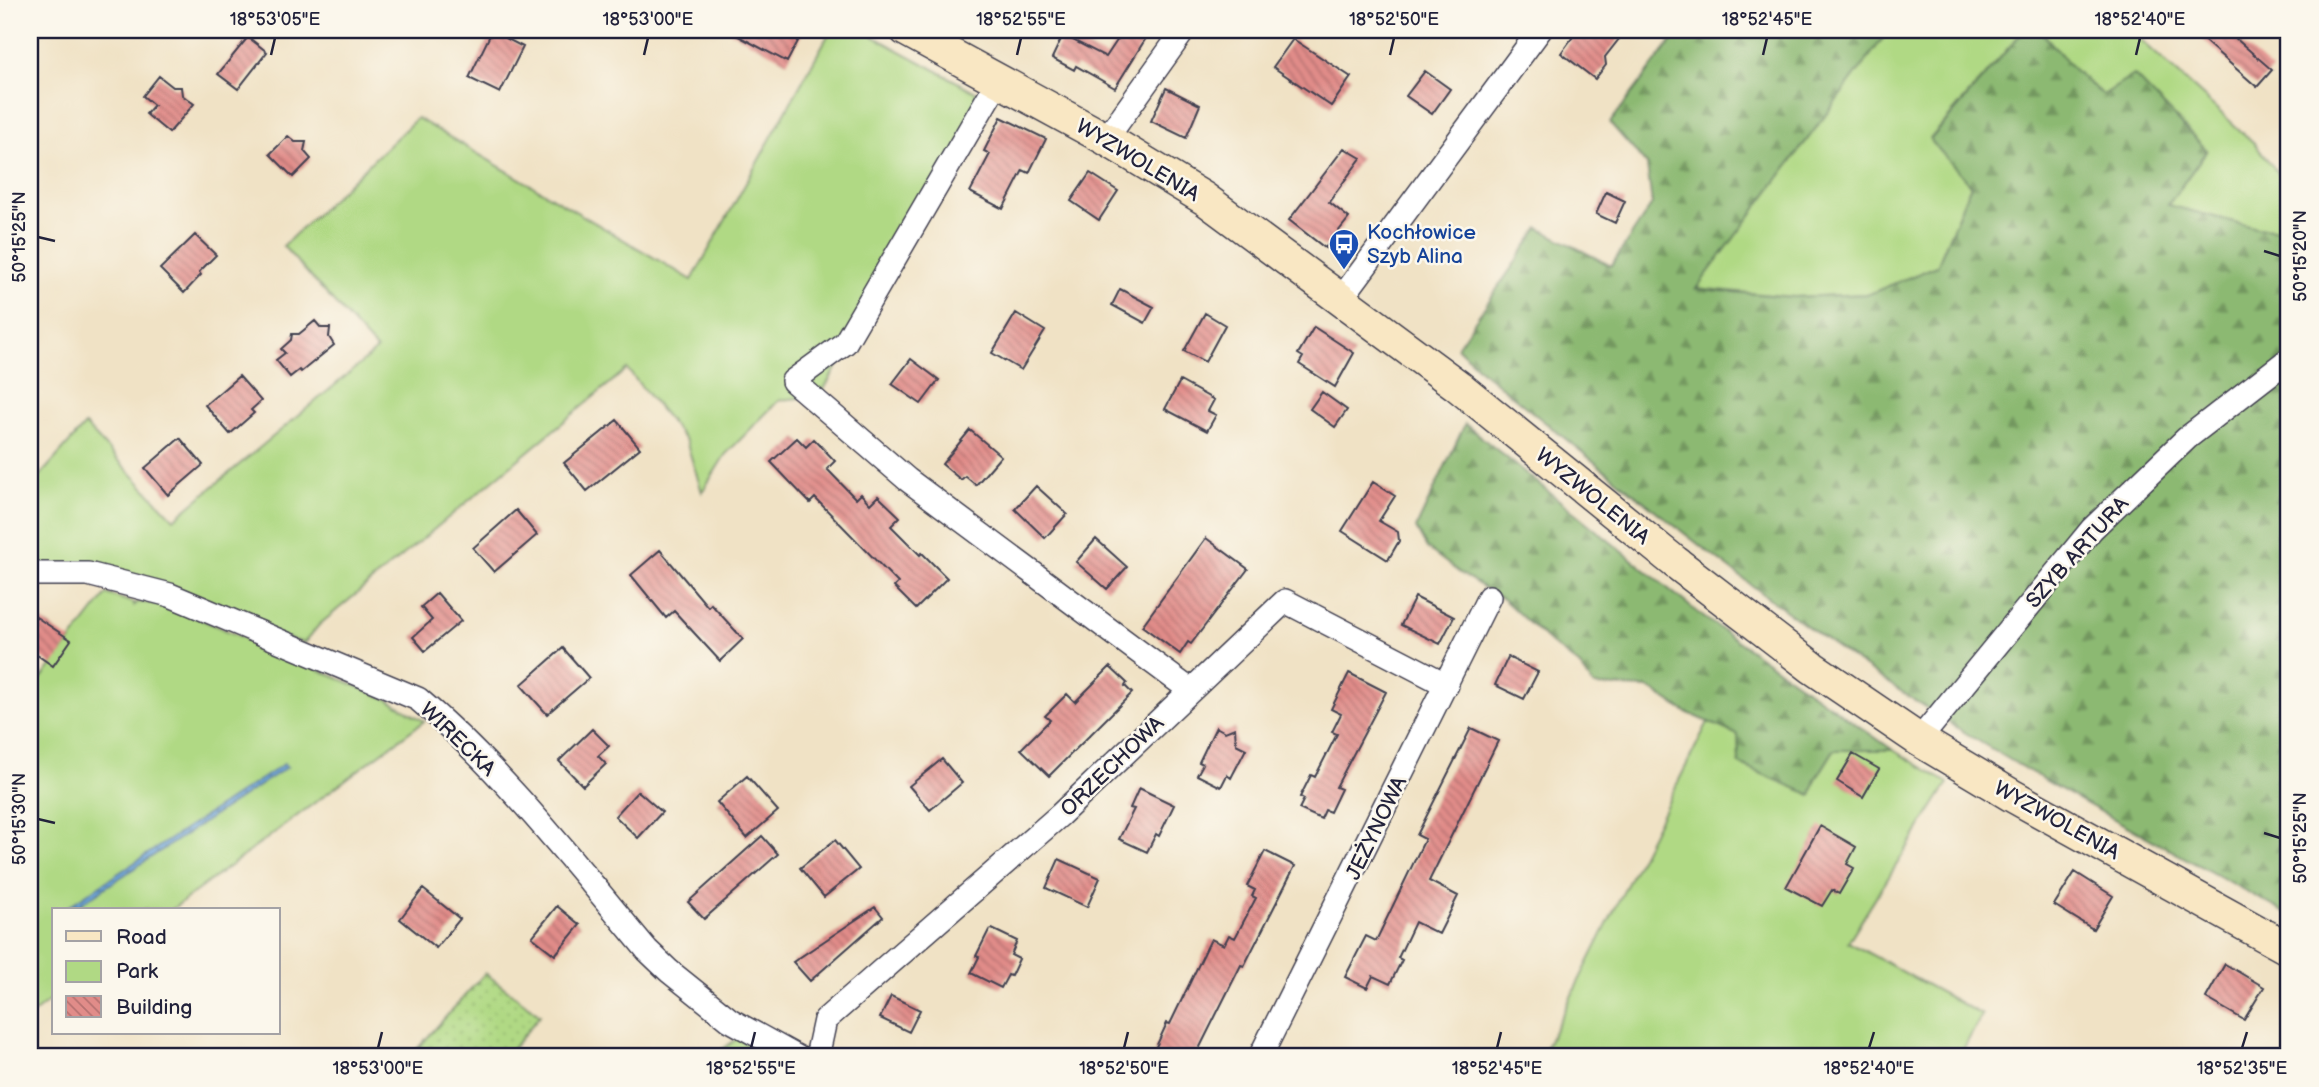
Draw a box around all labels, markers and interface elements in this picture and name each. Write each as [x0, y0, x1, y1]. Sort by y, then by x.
text: 18°53'05"E [230, 9, 320, 30]
text: 18°53'00"E [603, 9, 694, 30]
text: 18°52'55"E [976, 9, 1066, 30]
text: 18°52'50"E [1349, 9, 1439, 30]
text: 18°52'45"E [1722, 9, 1812, 30]
text: 18°52'40"E [2095, 9, 2186, 30]
street label: WYZWOLENIA [1071, 114, 1204, 207]
text: 50°15'25"N [9, 191, 30, 283]
text: 50°15'20"N [2290, 210, 2311, 302]
place label: Kochłowice Szyb Alina [1367, 220, 1476, 269]
bus stop icon: Kochłowice Szyb Alina [1327, 227, 1361, 271]
street label: WYZWOLENIA [1531, 443, 1655, 550]
street label: SZYB ARTURA [2021, 491, 2134, 613]
street label: WIRECKA [415, 697, 501, 782]
street label: ORZECHOWA [1056, 711, 1169, 822]
street label: JEŻYNOWA [1341, 772, 1412, 884]
text: 50°15'30"N [9, 773, 30, 865]
street label: WYZWOLENIA [1990, 776, 2124, 865]
text: 50°15'25"N [2290, 792, 2311, 884]
legend [52, 908, 280, 1034]
text: Road [116, 925, 167, 950]
text: Park [116, 959, 159, 984]
text: Building [116, 995, 192, 1020]
text: 18°53'00"E [333, 1058, 424, 1079]
text: 18°52'55"E [706, 1058, 796, 1079]
text: 18°52'50"E [1079, 1058, 1169, 1079]
text: 18°52'45"E [1452, 1058, 1542, 1079]
text: 18°52'40"E [1824, 1058, 1915, 1079]
text: 18°52'35"E [2197, 1058, 2287, 1079]

